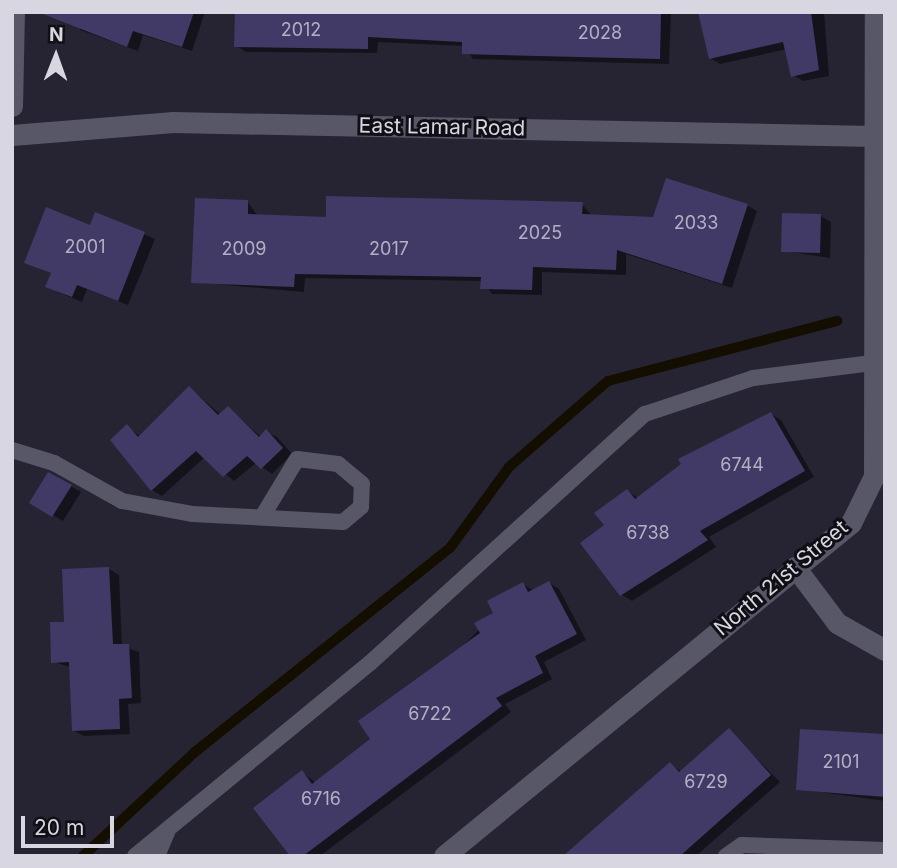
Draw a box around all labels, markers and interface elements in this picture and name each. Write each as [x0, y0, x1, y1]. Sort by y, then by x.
house number: 2012 [281, 19, 321, 41]
north arrow [21, 21, 91, 91]
house number: 2028 [578, 22, 622, 44]
text: N [49, 23, 64, 46]
street label: East Lamar Road [358, 113, 526, 141]
house number: 2033 [674, 212, 718, 234]
house number: 2025 [518, 222, 562, 244]
house number: 2001 [64, 236, 106, 258]
house number: 2009 [222, 238, 266, 260]
house number: 2017 [369, 238, 409, 260]
house number: 6744 [720, 454, 764, 476]
street label: North 21st Street [709, 515, 853, 641]
house number: 6738 [626, 522, 670, 544]
house number: 6722 [408, 703, 452, 725]
house number: 2101 [823, 751, 859, 773]
house number: 6729 [684, 771, 728, 793]
house number: 6716 [301, 788, 341, 810]
scale bar [24, 802, 117, 846]
text: 20 m [34, 815, 84, 840]

